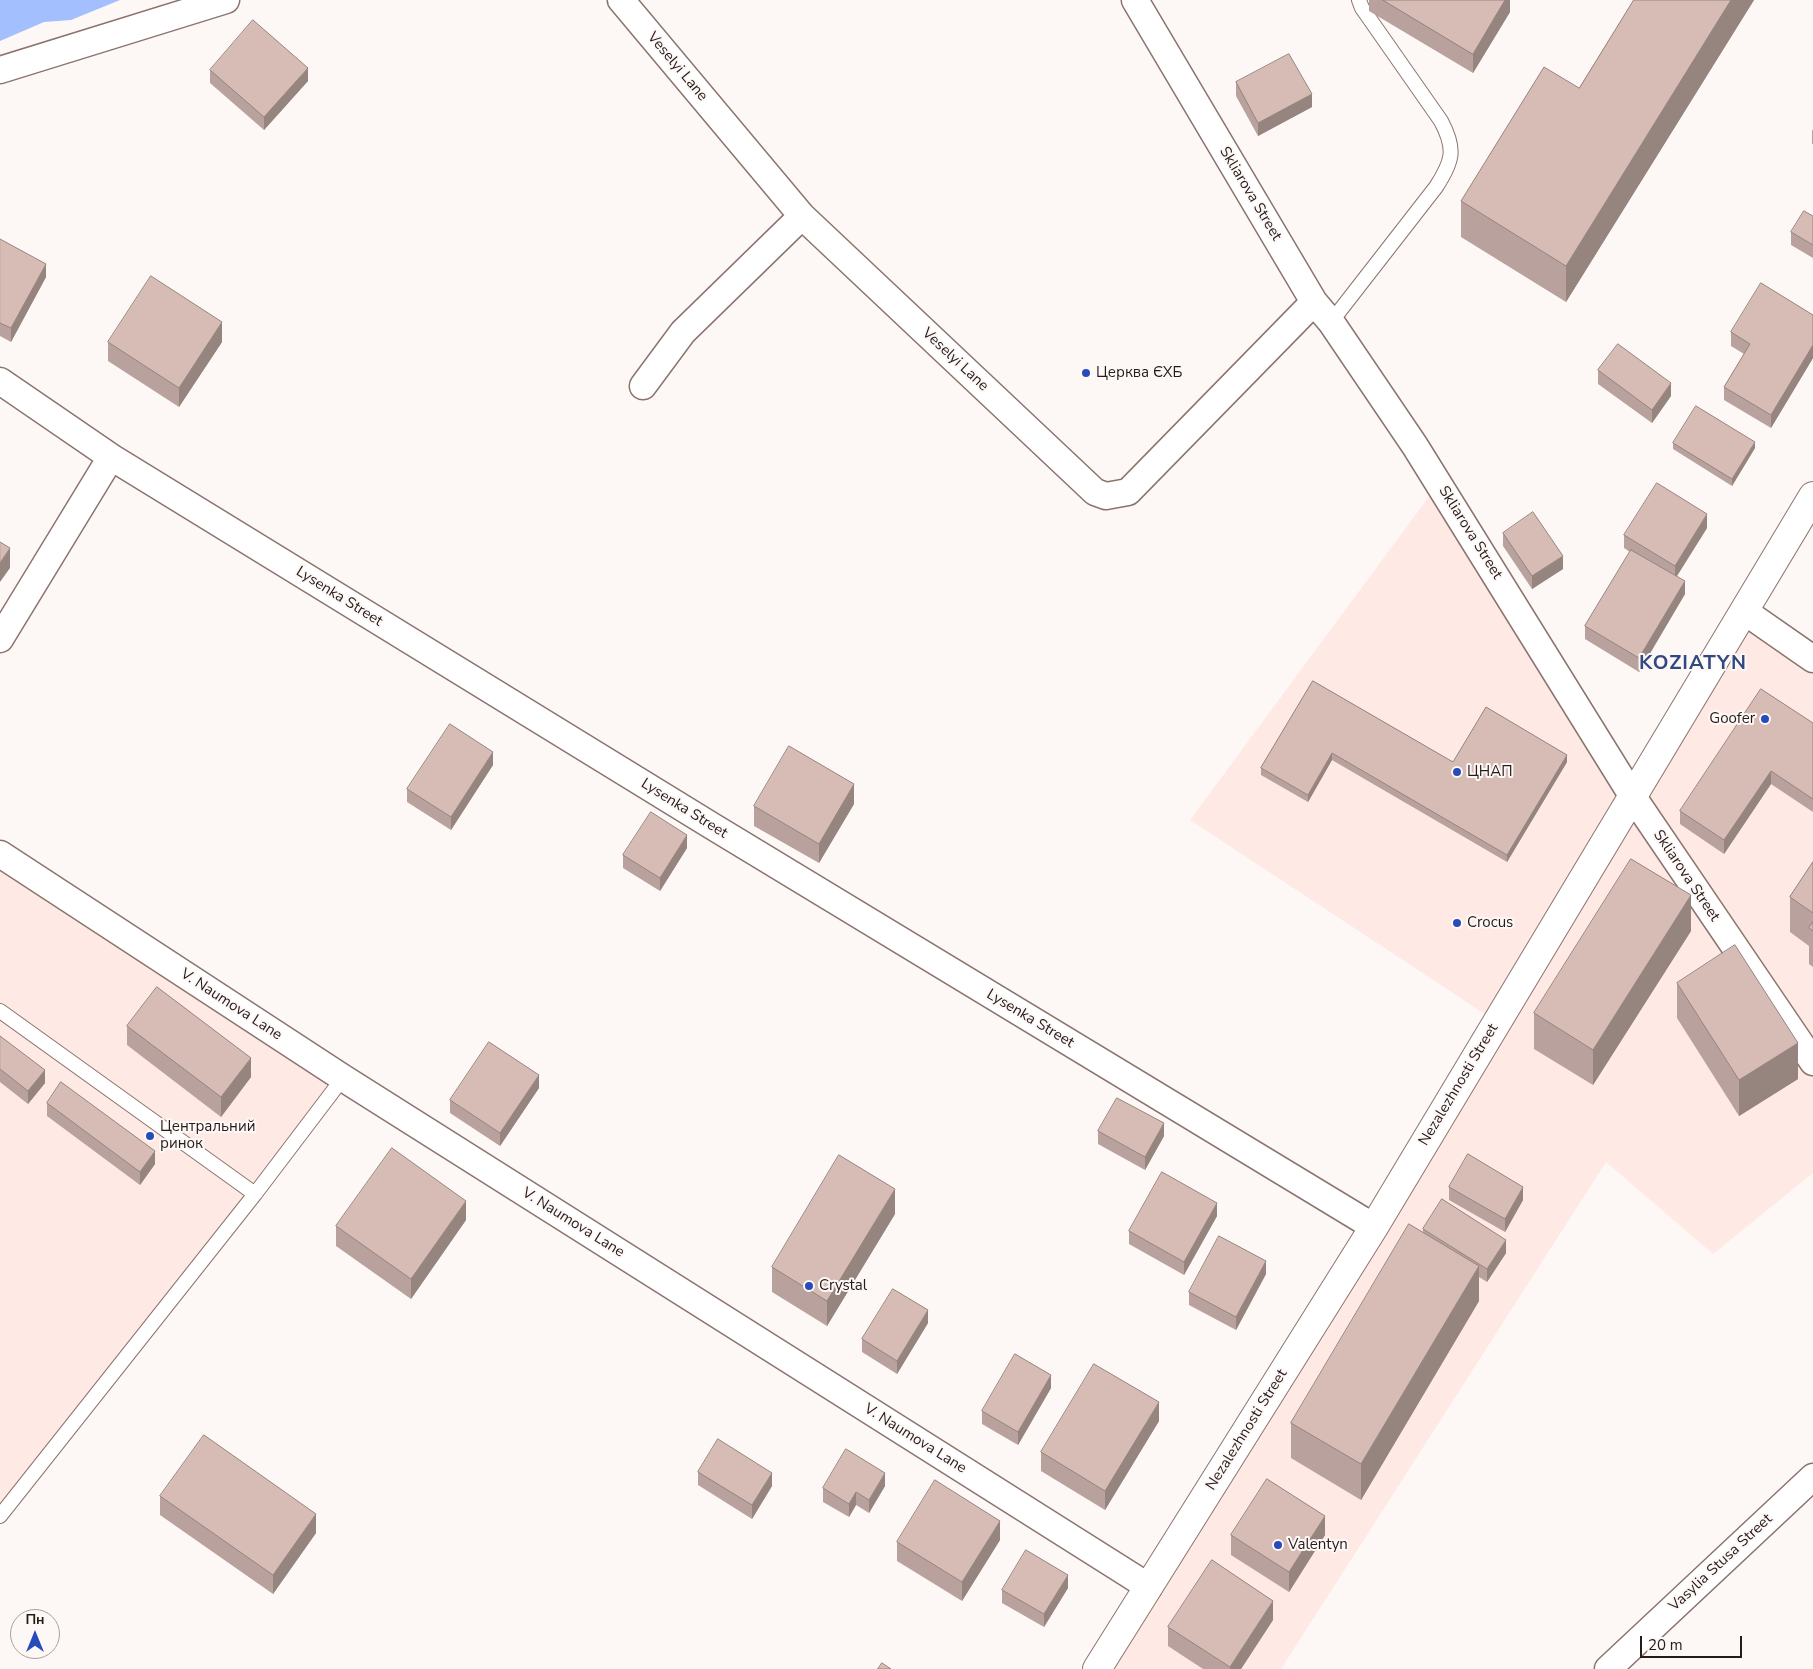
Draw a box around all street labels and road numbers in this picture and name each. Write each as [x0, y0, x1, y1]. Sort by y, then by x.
street label: Veselyi Lane [643, 29, 711, 105]
street label: Skliarova Street [1215, 144, 1285, 244]
street label: Veselyi Lane [918, 325, 992, 395]
street label: Skliarova Street [1434, 483, 1506, 583]
street label: Lysenka Street [292, 563, 386, 631]
street label: Lysenka Street [637, 775, 731, 843]
street label: Skliarova Street [1649, 827, 1723, 925]
street label: V. Naumova Lane [177, 965, 285, 1045]
street label: Lysenka Street [983, 986, 1077, 1052]
street label: Nezalezhnosti Street [1415, 1021, 1503, 1149]
street label: V. Naumova Lane [518, 1184, 628, 1262]
street label: Nezalezhnosti Street [1202, 1366, 1292, 1494]
street label: V. Naumova Lane [860, 1400, 970, 1478]
street label: Vasylia Stusa Street [1666, 1510, 1776, 1616]

